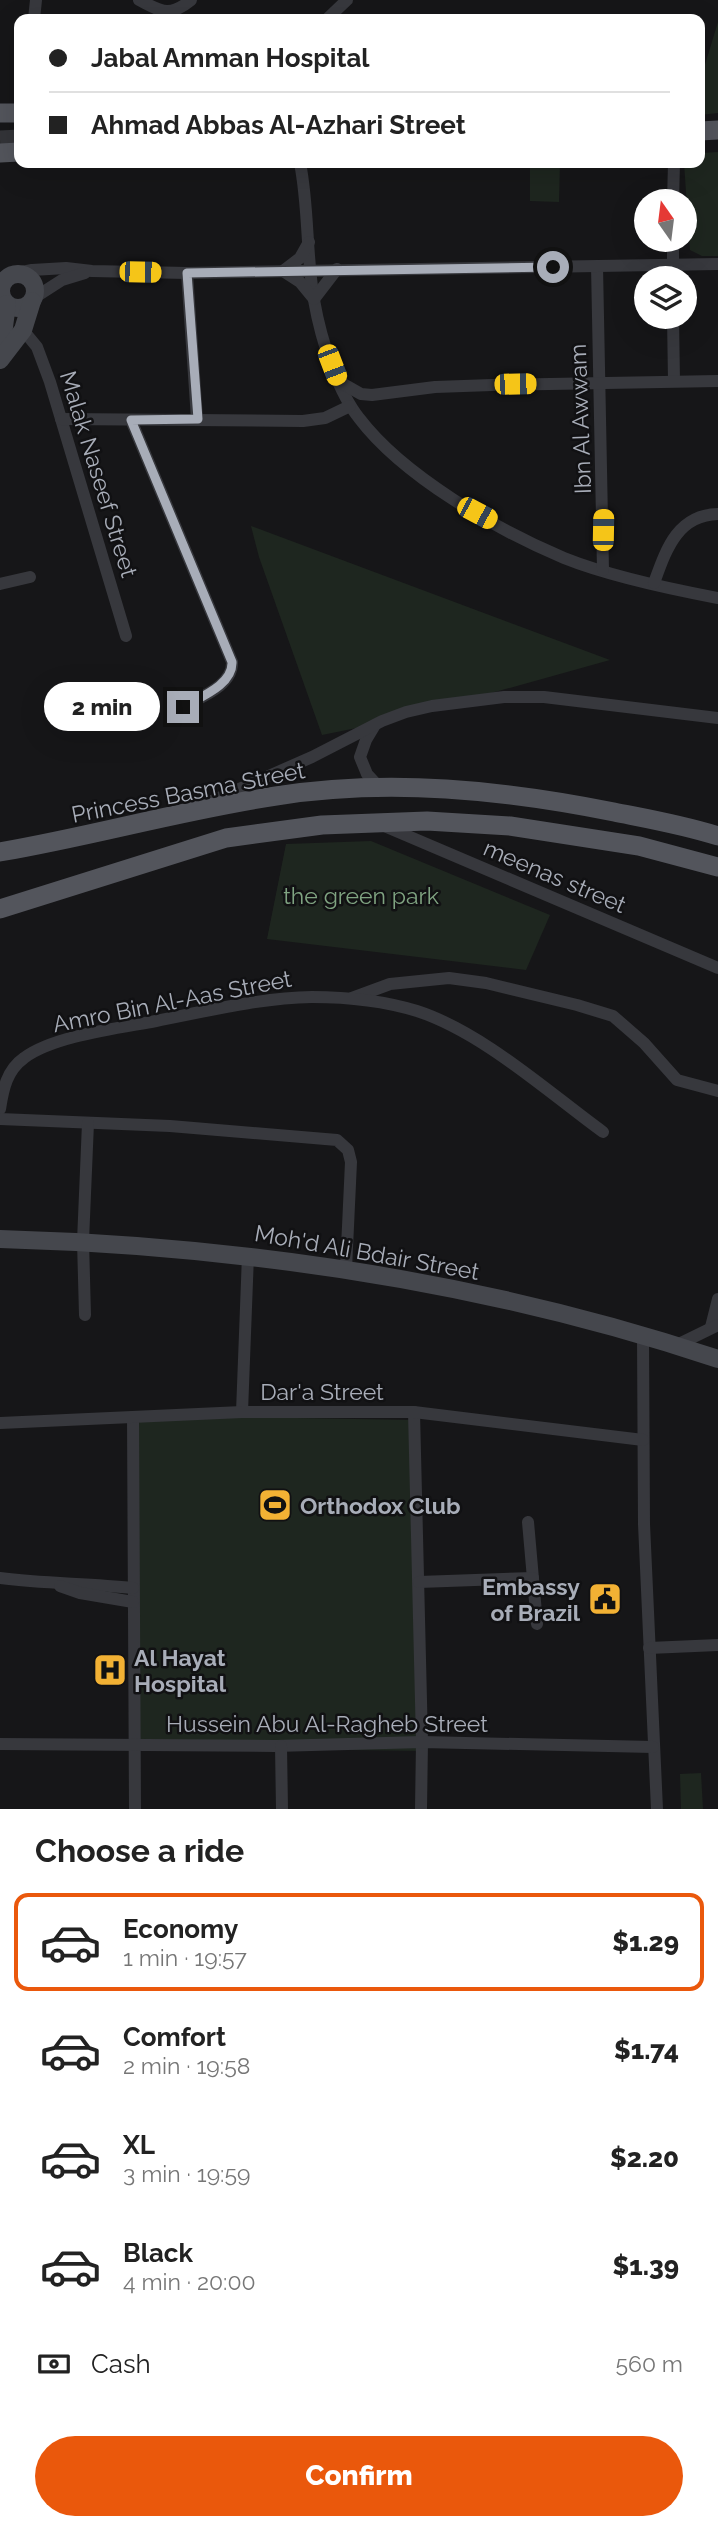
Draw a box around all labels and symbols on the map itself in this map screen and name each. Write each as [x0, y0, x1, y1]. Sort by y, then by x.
north arrow [634, 189, 696, 252]
route start [537, 251, 569, 283]
car [119, 261, 162, 283]
car [315, 342, 350, 388]
street label: Ibn Al Awwam [564, 343, 596, 495]
street label: Malak Naseef Street [55, 368, 143, 581]
car [494, 373, 537, 395]
car [454, 494, 501, 532]
car [593, 509, 614, 551]
callout: 2 min [43, 682, 158, 732]
route end [167, 691, 199, 723]
street label: Princess Basma Street [69, 756, 307, 828]
street label: meenas street [480, 834, 631, 918]
park label: the green park [283, 882, 439, 909]
street label: Amro Bin Al-Aas Street [50, 965, 294, 1037]
street label: Moh'd Ali Bdair Street [253, 1219, 482, 1285]
street label: Dar'a Street [260, 1378, 384, 1405]
sports icon: Orthodox Club [256, 1486, 294, 1524]
place label: Orthodox Club [300, 1492, 461, 1519]
place label: Embassy of Brazil [482, 1573, 581, 1626]
public building icon: Embassy of Brazil [586, 1580, 624, 1618]
place label: Al Hayat Hospital [134, 1644, 227, 1697]
hospital icon: Al Hayat Hospital [91, 1651, 129, 1689]
street label: Hussein Abu Al-Ragheb Street [166, 1710, 488, 1737]

